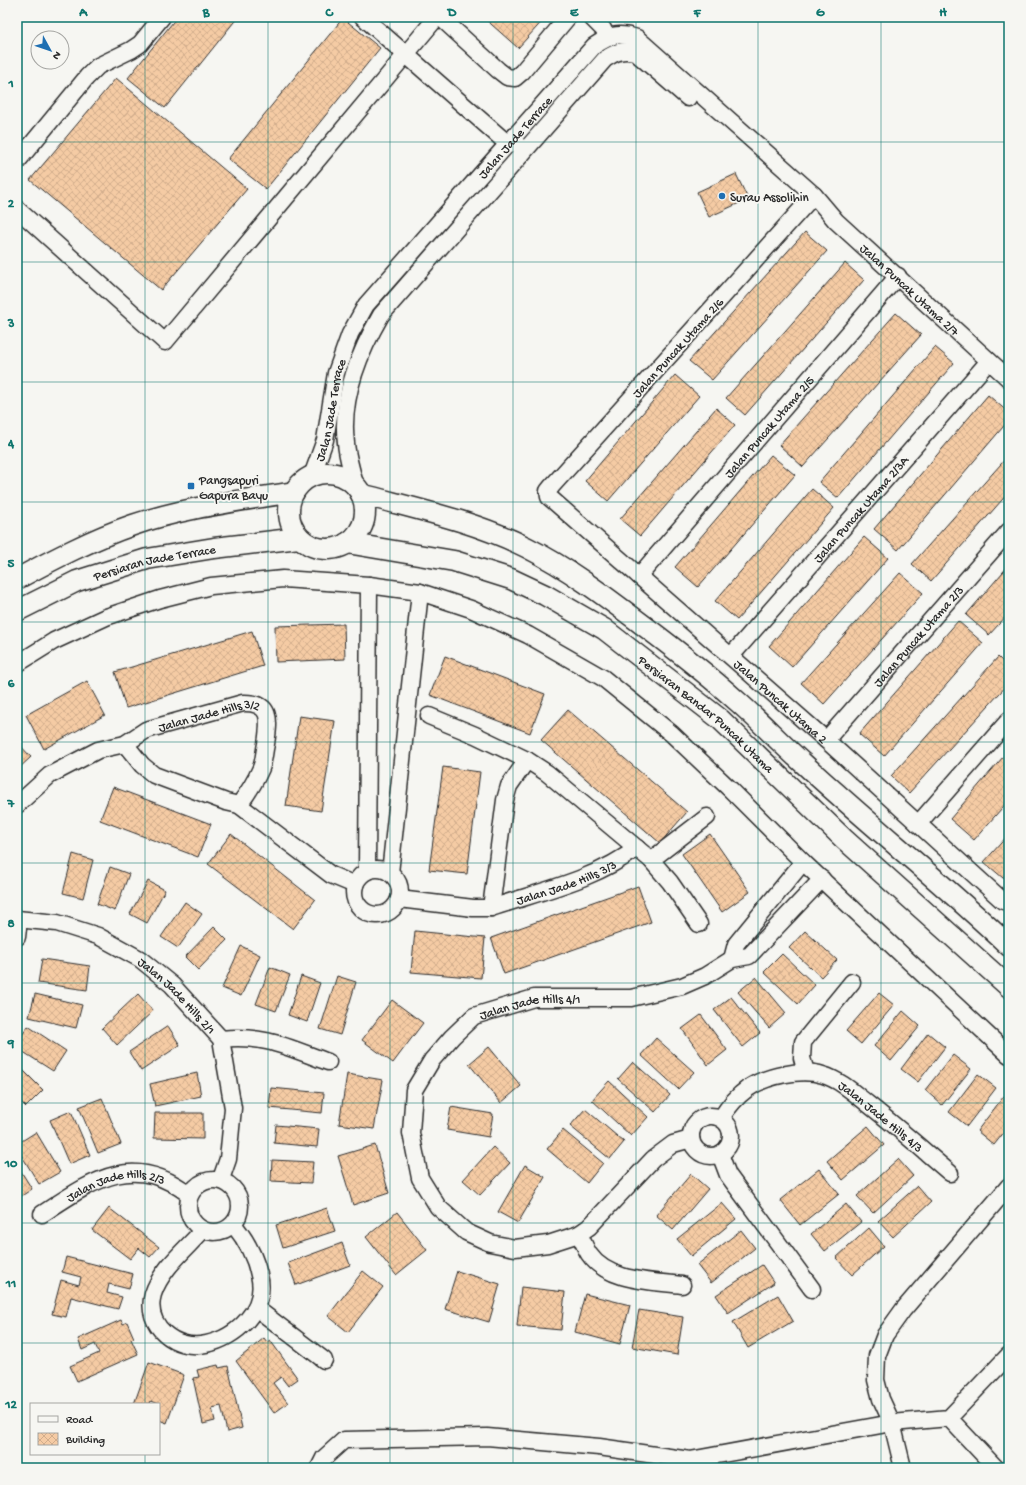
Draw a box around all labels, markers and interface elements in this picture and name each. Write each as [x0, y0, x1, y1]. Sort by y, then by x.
text: A [78, 6, 88, 21]
text: B [202, 6, 211, 21]
text: C [324, 6, 334, 21]
text: D [447, 6, 457, 21]
text: E [570, 6, 579, 21]
text: F [693, 6, 702, 21]
text: G [816, 6, 825, 21]
text: H [939, 6, 947, 21]
north arrow [30, 30, 70, 70]
text: N [49, 49, 63, 62]
text: 1 [7, 77, 14, 92]
street label: Jalan Jade Terrace [476, 94, 556, 182]
marker: Surau Assolihin [717, 191, 727, 201]
place label: Surau Assolihin [730, 191, 810, 206]
text: 2 [8, 197, 15, 212]
street label: Jalan Puncak Utama 2/7 [856, 242, 962, 341]
street label: Jalan Puncak Utama 2/6 [630, 295, 728, 402]
text: 3 [7, 317, 15, 332]
street label: Jalan Jade Terrace [313, 357, 351, 464]
street label: Jalan Puncak Utama 2/5 [722, 374, 818, 482]
text: 4 [7, 437, 15, 452]
street label: Jalan Puncak Utama 2/3A [811, 453, 914, 567]
place label: Pangsapuri Gapura Bayu [198, 474, 268, 504]
marker: Pangsapuri Gapura Bayu [186, 481, 196, 491]
street label: Persiaran Jade Terrace [91, 543, 217, 586]
text: 5 [8, 557, 15, 572]
street label: Jalan Puncak Utama 2/3 [871, 583, 968, 691]
street label: Persiaran Bandar Puncak Utama [634, 653, 777, 778]
street label: Jalan Puncak Utama 2 [730, 658, 830, 748]
text: 6 [8, 677, 15, 692]
street label: Jalan Jade Hills 3/2 [157, 698, 262, 736]
text: 7 [7, 797, 16, 812]
street label: Jalan Jade Hills 3/3 [515, 858, 620, 909]
text: 8 [7, 917, 15, 932]
street label: Jalan Jade Hills 2/1 [134, 955, 218, 1038]
street label: Jalan Jade Hills 4/1 [478, 993, 581, 1024]
text: 9 [7, 1037, 15, 1052]
street label: Jalan Jade Hills 4/3 [835, 1079, 925, 1157]
text: 10 [4, 1157, 18, 1172]
street label: Jalan Jade Hills 2/3 [64, 1168, 167, 1206]
text: 11 [5, 1277, 16, 1292]
text: 12 [4, 1398, 17, 1413]
legend [30, 1403, 160, 1455]
text: Road [66, 1414, 93, 1428]
text: Building [65, 1434, 105, 1448]

